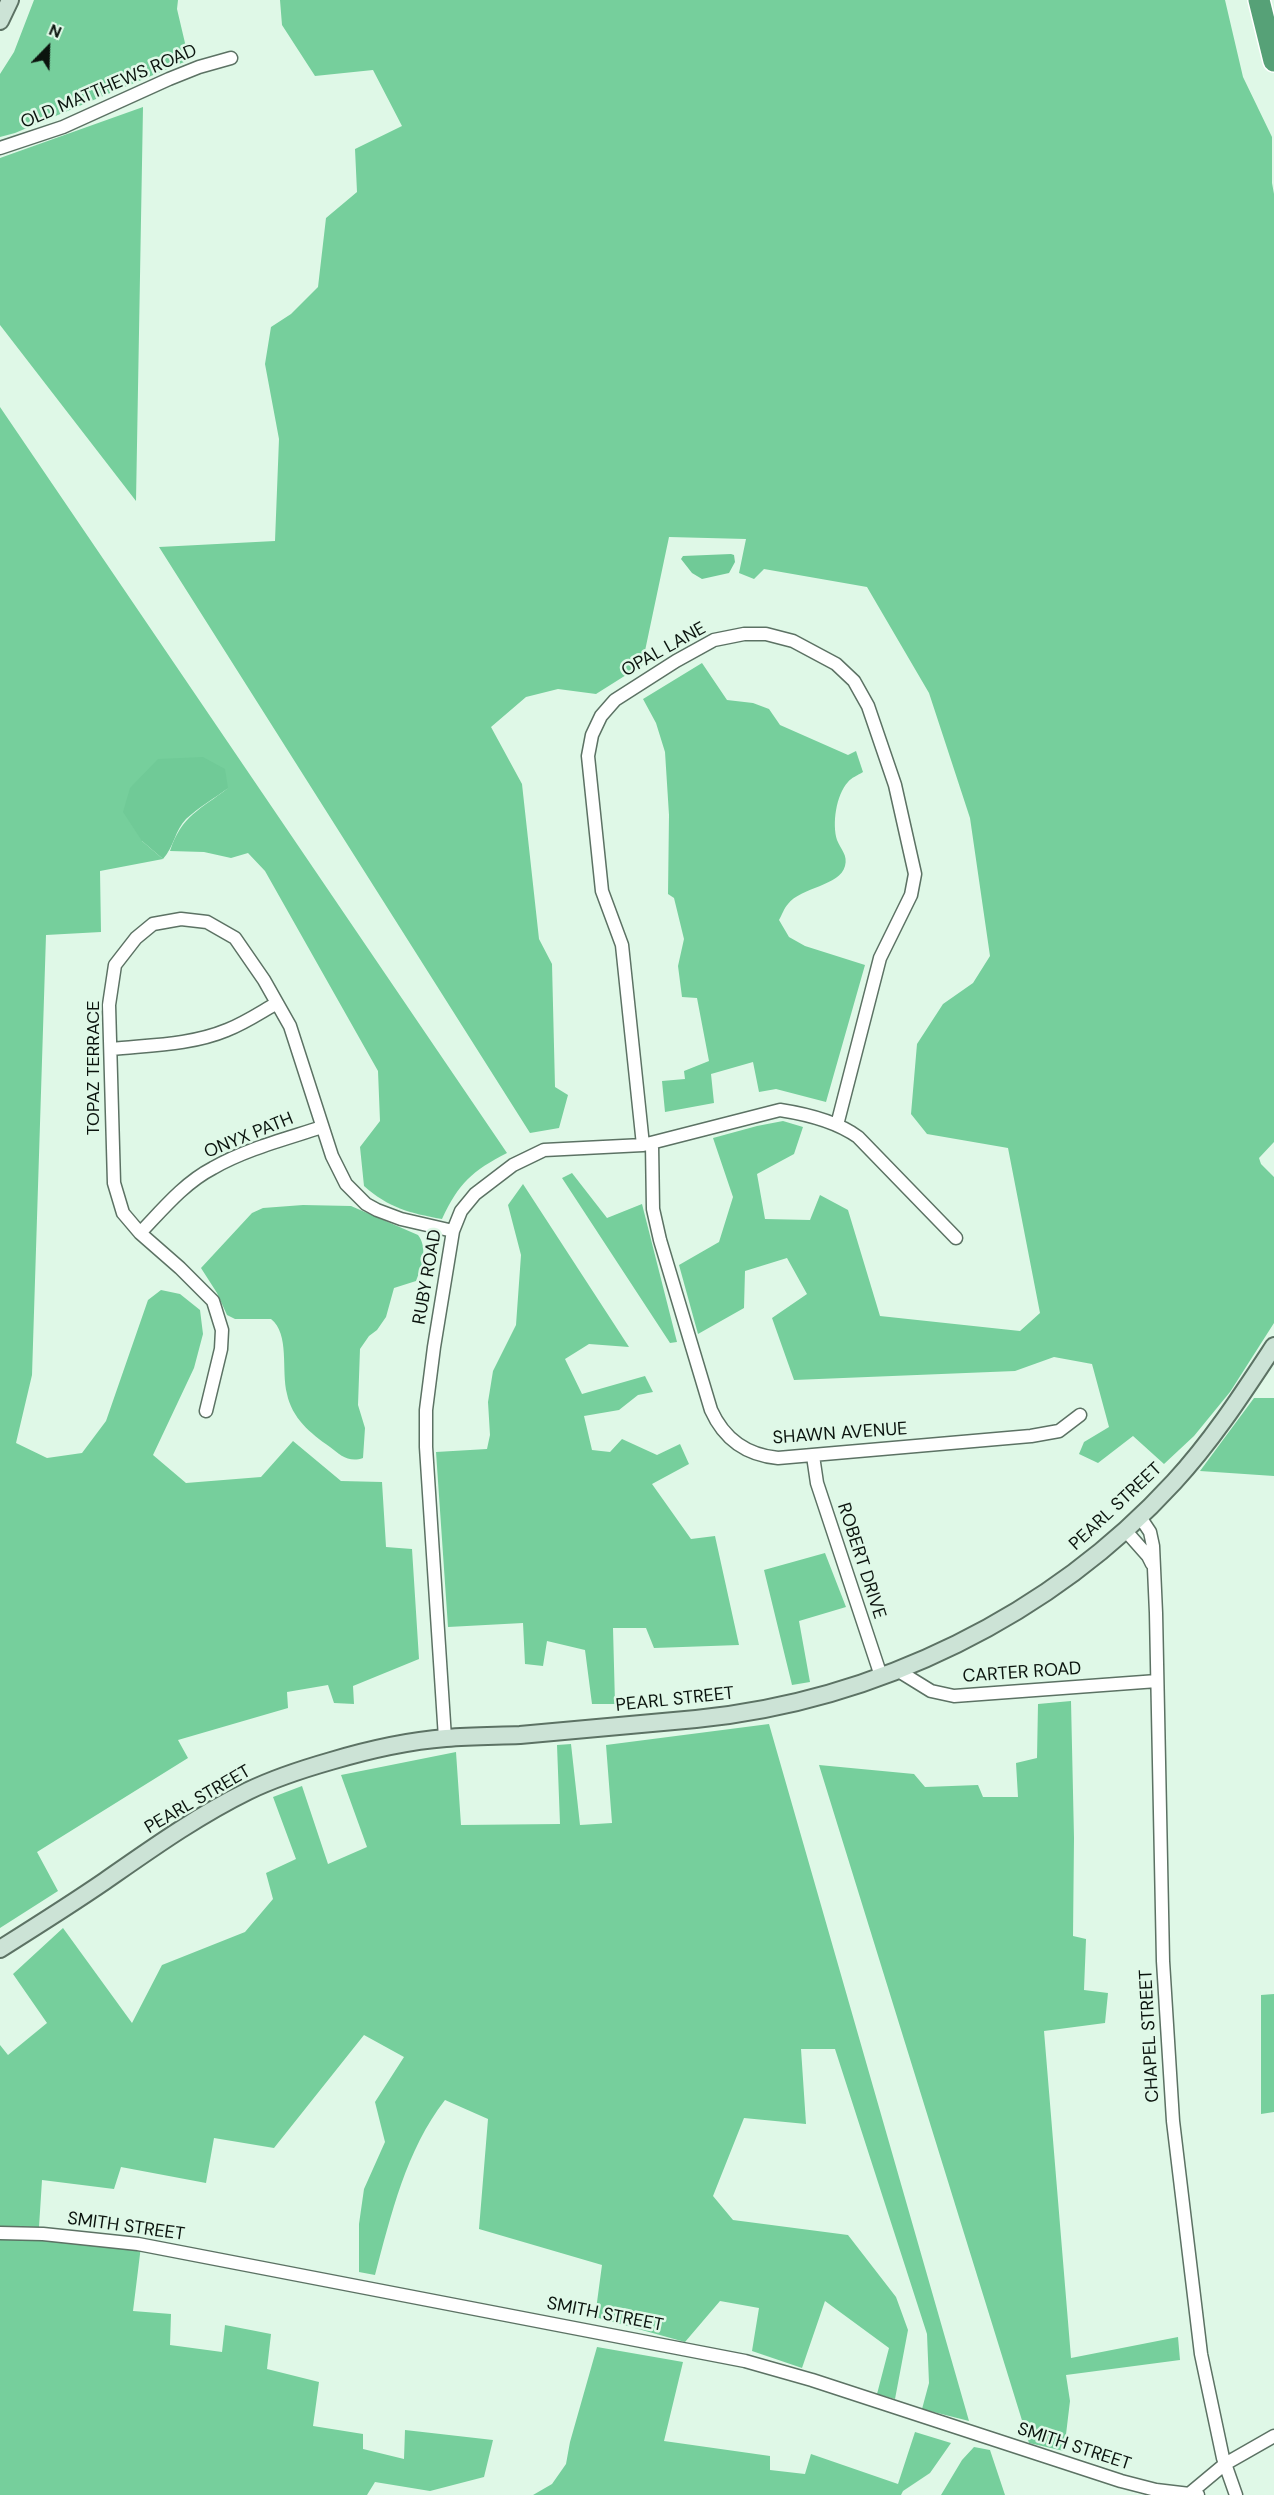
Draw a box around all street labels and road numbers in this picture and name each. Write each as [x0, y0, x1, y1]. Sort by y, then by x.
street label: OLD MATTHEWS ROAD [18, 40, 200, 134]
street label: OPAL LANE [618, 618, 710, 682]
street label: TOPAZ TERRACE [83, 1001, 105, 1135]
street label: ONYX PATH [201, 1108, 297, 1164]
street label: RUBY ROAD [409, 1228, 447, 1326]
street label: SHAWN AVENUE [772, 1419, 908, 1449]
street label: PEARL STREET [1065, 1459, 1167, 1555]
street label: ROBERT DRIVE [832, 1500, 890, 1622]
street label: CARTER ROAD [962, 1658, 1082, 1688]
street label: PEARL STREET [615, 1683, 735, 1717]
street label: PEARL STREET [141, 1761, 255, 1839]
street label: CHAPEL STREET [1136, 1969, 1164, 2103]
street label: SMITH STREET [66, 2208, 186, 2246]
street label: SMITH STREET [545, 2293, 665, 2337]
street label: SMITH STREET [1014, 2418, 1134, 2476]

